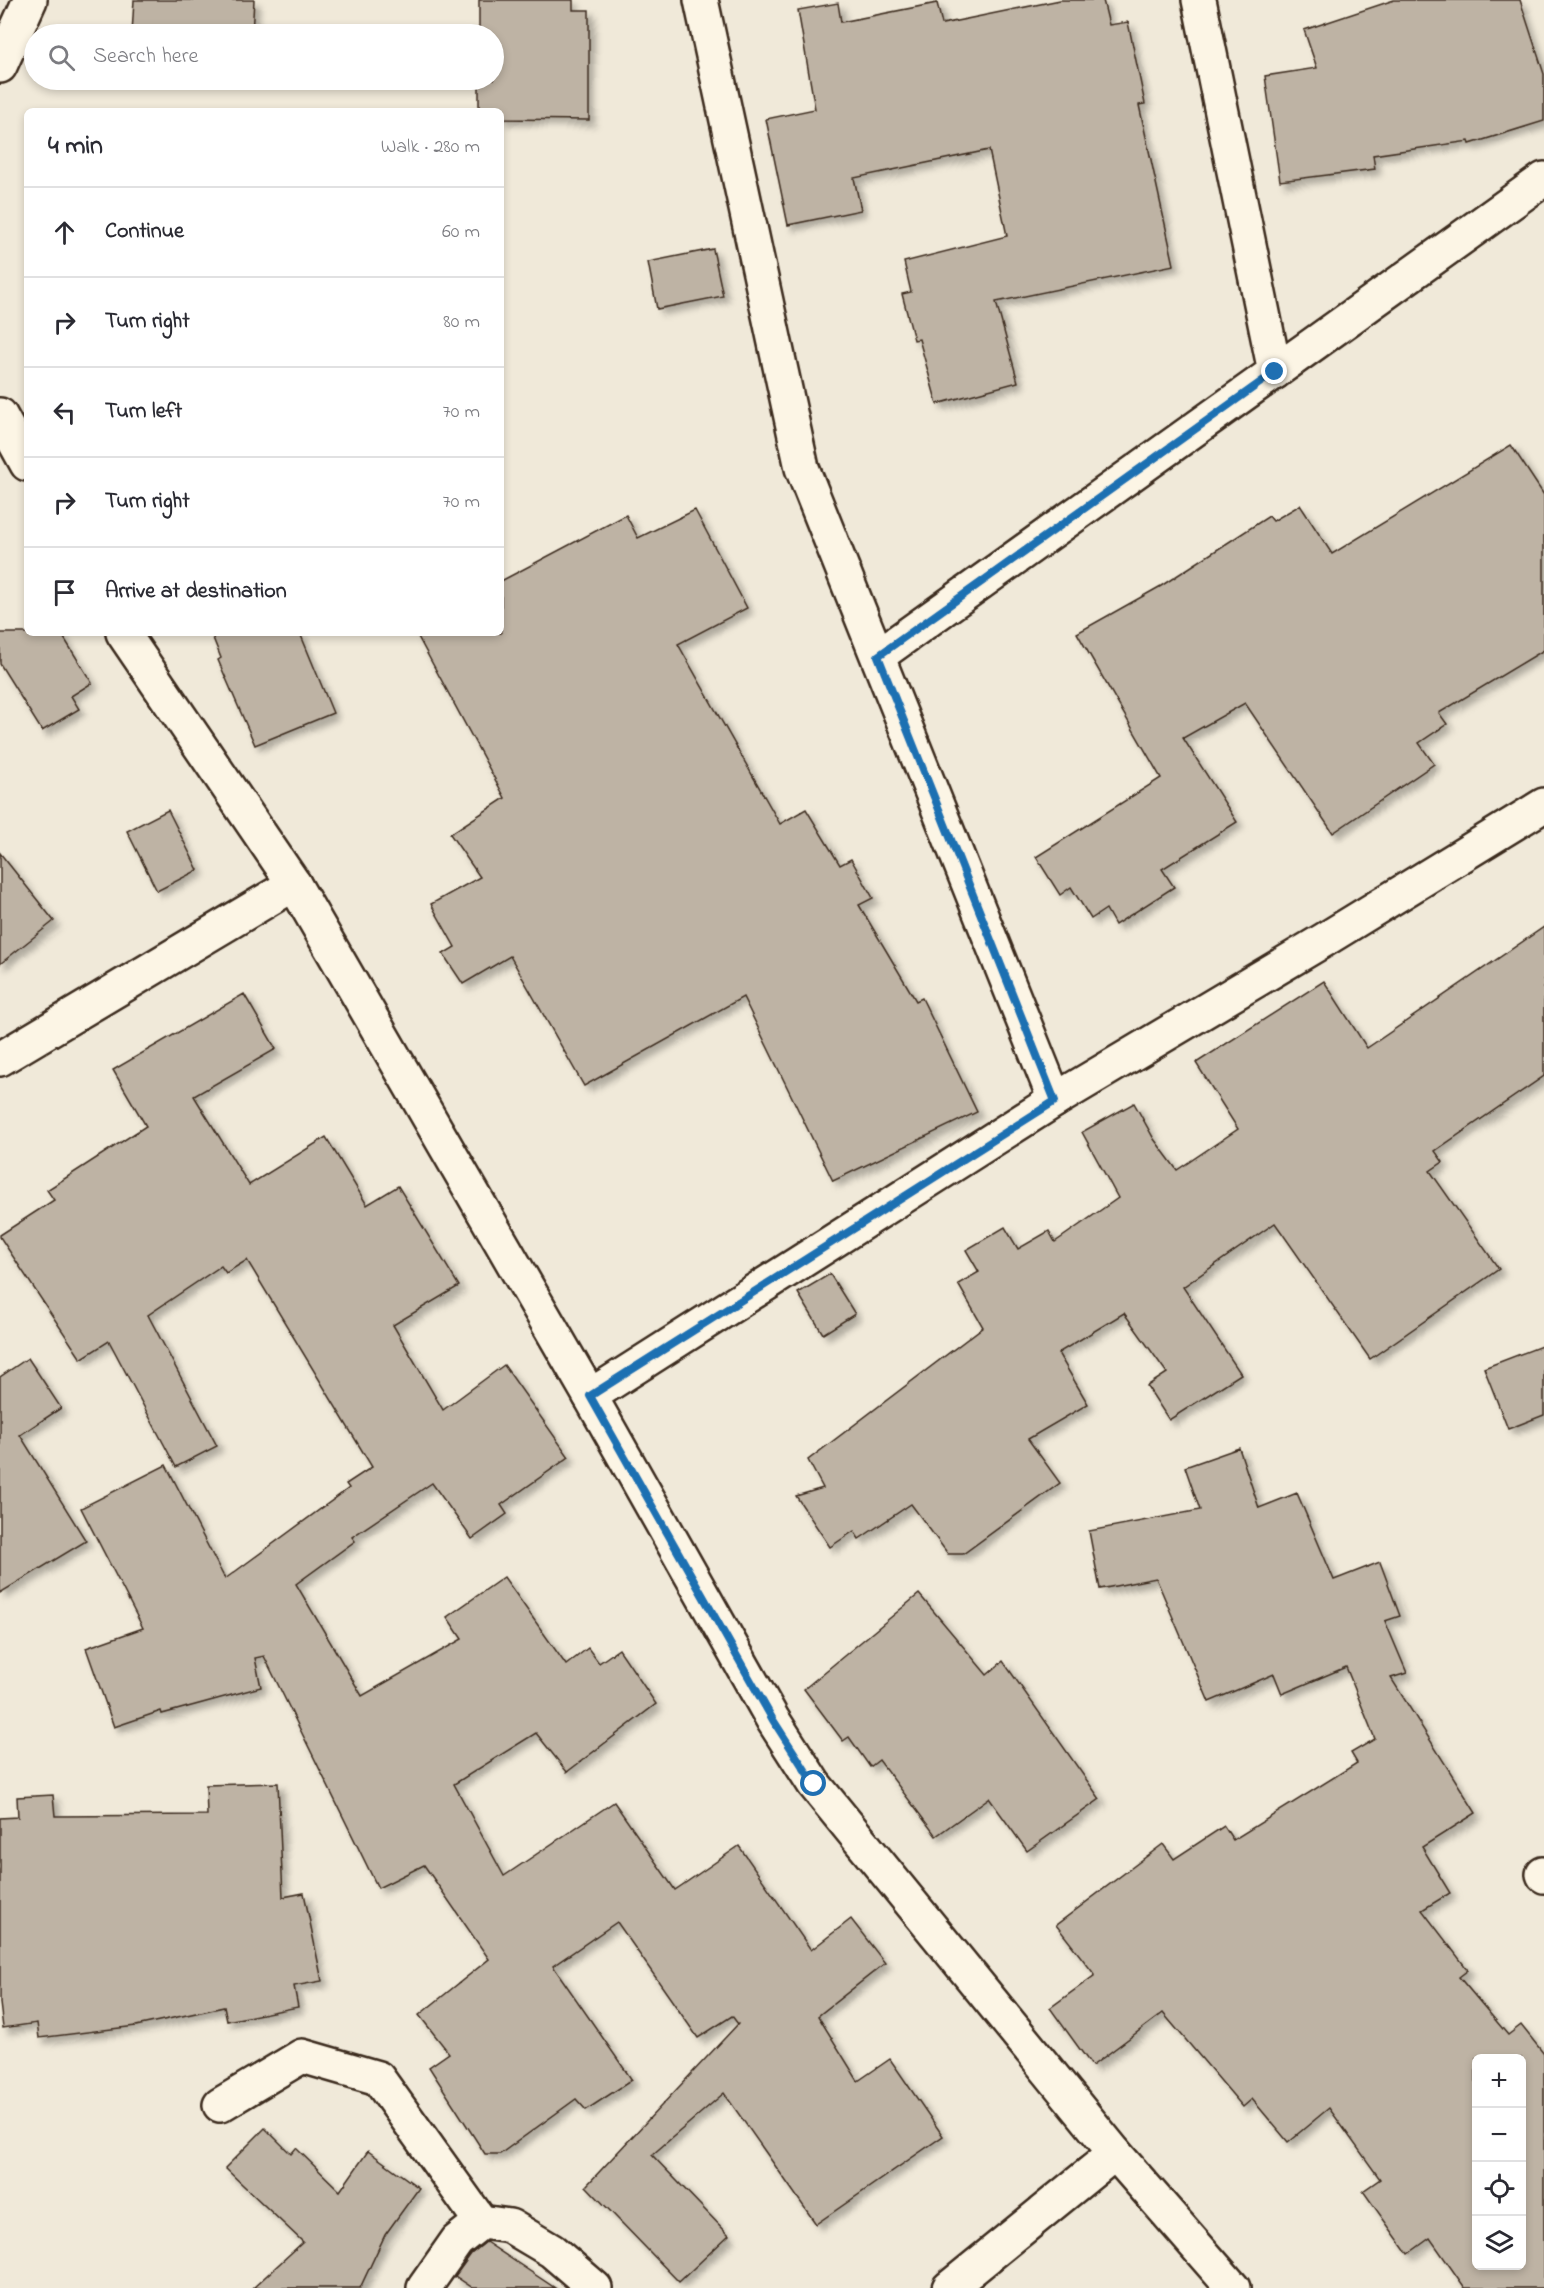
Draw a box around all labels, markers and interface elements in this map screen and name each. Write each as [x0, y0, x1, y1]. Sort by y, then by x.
search box [24, 24, 504, 90]
icon: search [45, 41, 78, 74]
text: Search here [93, 41, 198, 73]
text: 4 min [48, 128, 103, 166]
text: Walk · 280 m [381, 133, 480, 162]
icon: ahead [48, 216, 81, 249]
text: Continue [105, 216, 184, 248]
text: 60 m [442, 218, 480, 247]
icon: right [48, 306, 81, 339]
text: Turn right [105, 306, 190, 338]
text: 80 m [443, 308, 480, 337]
route end [1261, 358, 1287, 384]
icon: left [48, 396, 81, 429]
text: Turn left [105, 396, 182, 428]
text: 70 m [443, 398, 480, 427]
icon: right [48, 486, 81, 519]
text: Turn right [105, 486, 190, 518]
text: 70 m [443, 488, 480, 517]
icon: arrive [48, 576, 81, 609]
text: Arrive at destination [105, 576, 287, 608]
route start [800, 1770, 826, 1796]
map controls [1472, 2054, 1526, 2270]
button: + [1472, 2054, 1526, 2108]
button: − [1472, 2108, 1526, 2162]
button: locate [1472, 2162, 1526, 2216]
button: layers [1472, 2216, 1526, 2270]

